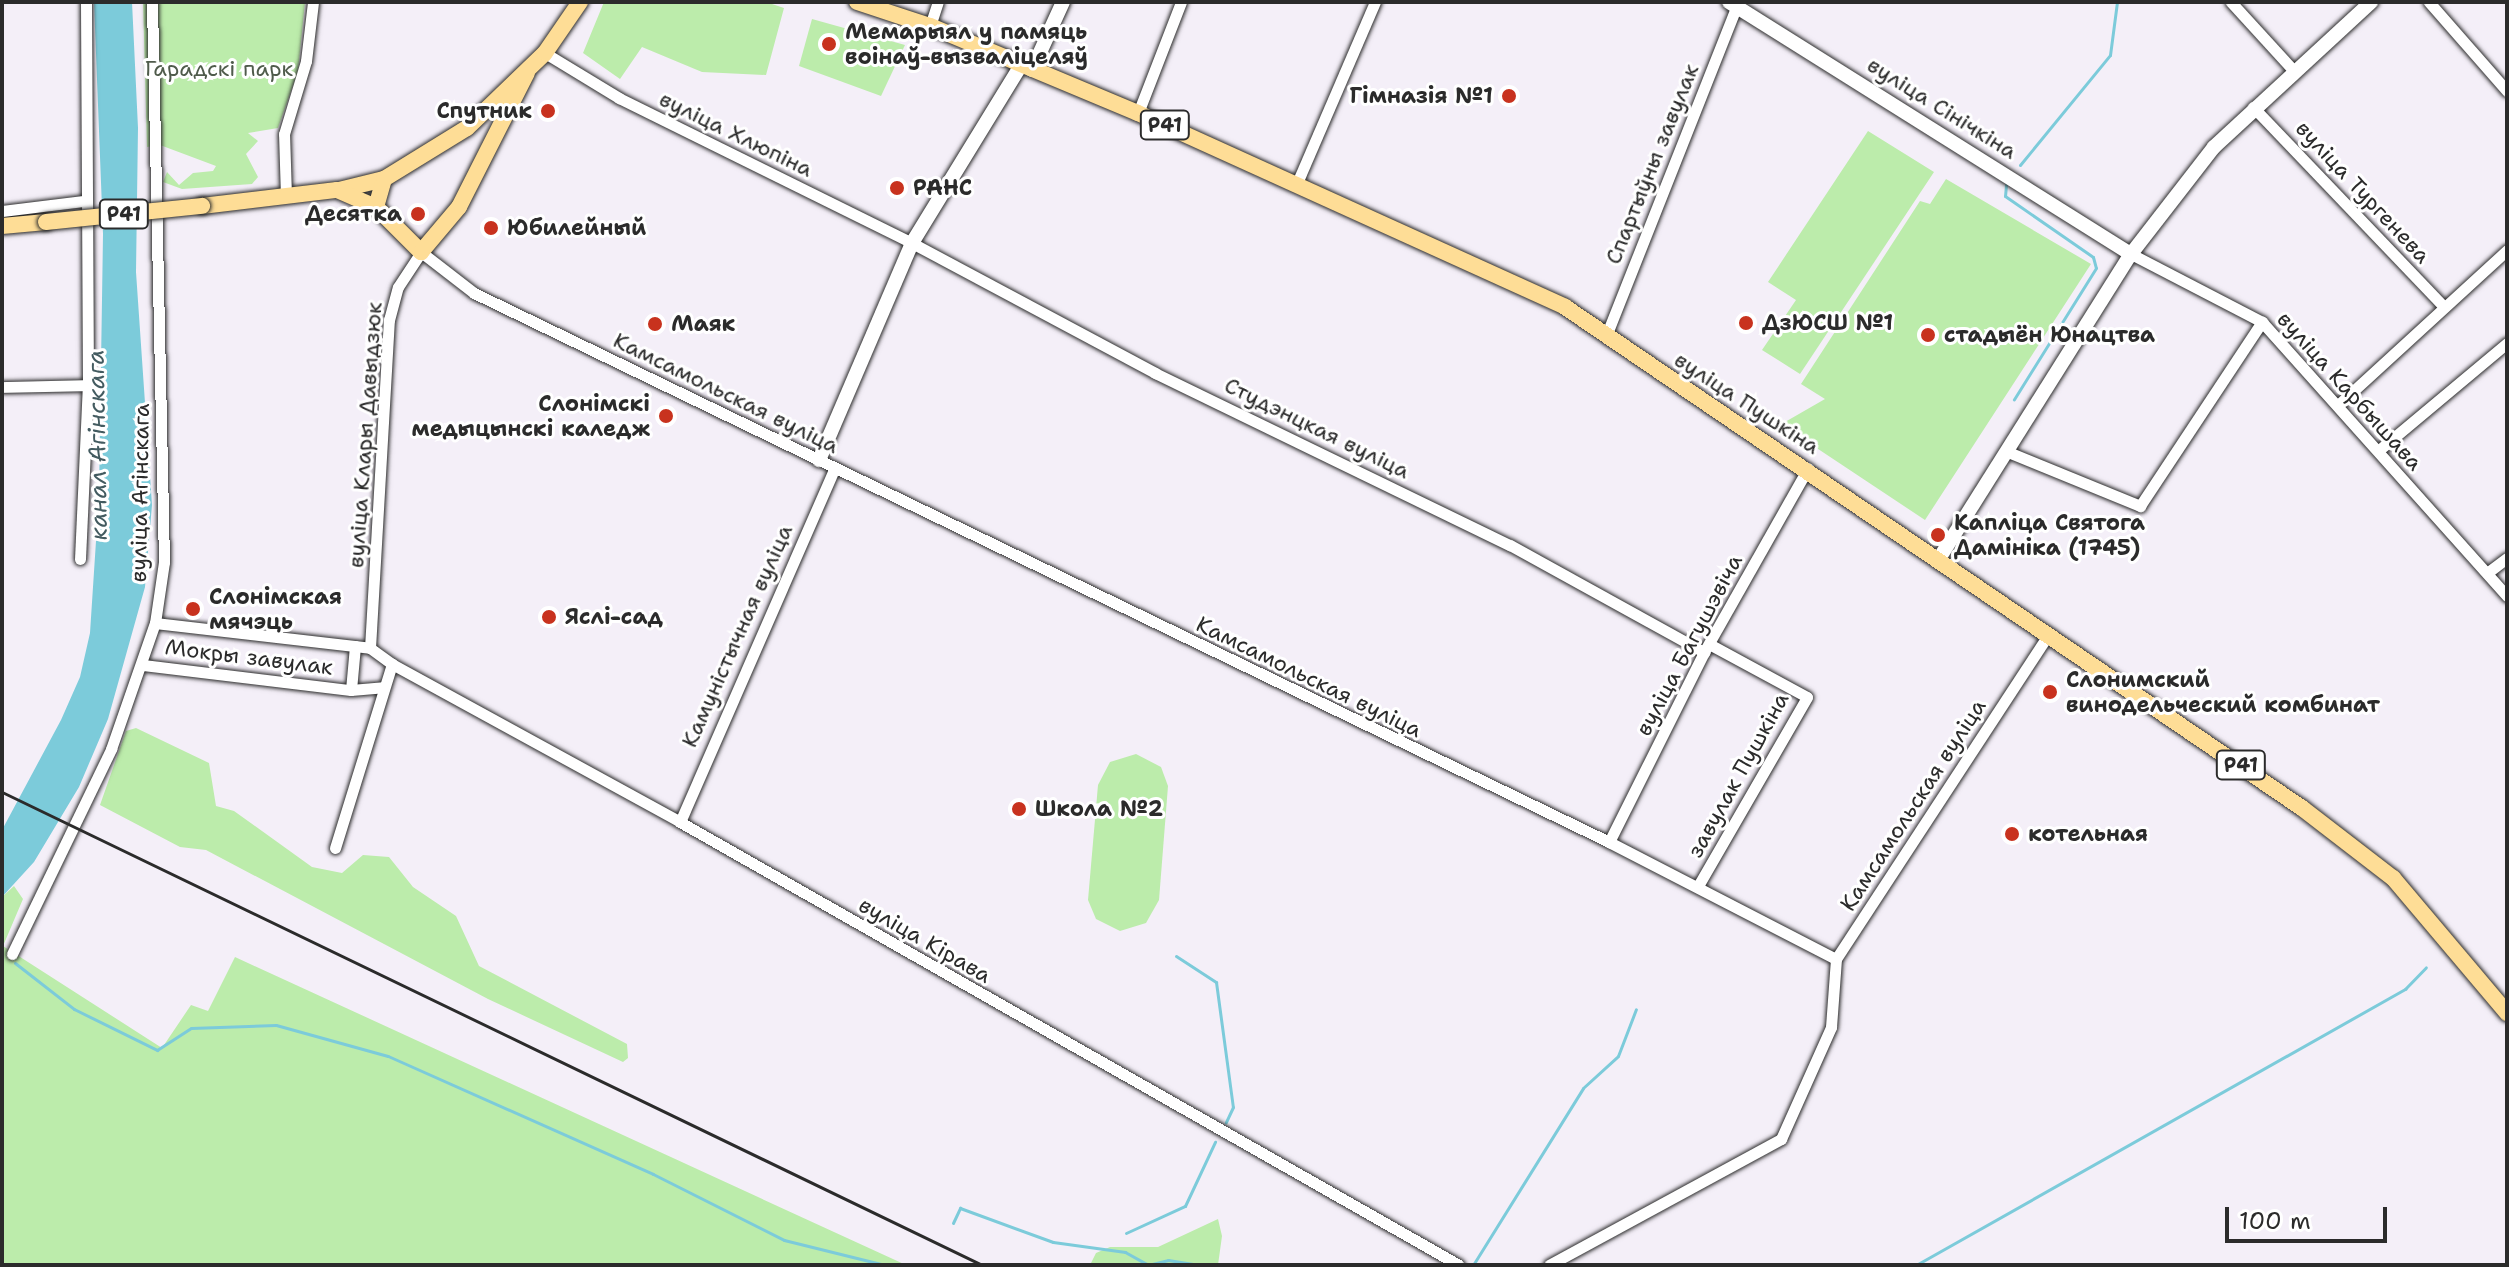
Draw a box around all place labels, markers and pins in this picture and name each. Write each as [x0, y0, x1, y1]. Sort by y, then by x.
place label: Мемарыял у памяць воінаў-вызваліцеляў [845, 18, 1088, 70]
marker: Мемарыял у памяць воінаў-вызваліцеляў [820, 35, 838, 53]
place label: Гімназія №1 [1349, 83, 1493, 109]
marker: Гімназія №1 [1500, 87, 1518, 105]
place label: Спутник [437, 98, 532, 124]
marker: Спутник [539, 102, 557, 120]
place label: РАНС [913, 175, 972, 201]
marker: РАНС [888, 179, 906, 197]
place label: Десятка [305, 201, 402, 227]
marker: Десятка [409, 205, 427, 223]
place label: Юбилейный [507, 215, 646, 241]
marker: Юбилейный [482, 219, 500, 237]
place label: ДзЮСШ №1 [1762, 310, 1893, 336]
place label: Маяк [671, 311, 735, 337]
marker: ДзЮСШ №1 [1737, 314, 1755, 332]
marker: Маяк [646, 315, 664, 333]
place label: стадыён Юнацтва [1944, 322, 2155, 348]
marker: стадыён Юнацтва [1919, 326, 1937, 344]
place label: Слонімскі медыцынскі каледж [411, 390, 650, 442]
marker: Слонімскі медыцынскі каледж [657, 407, 675, 425]
place label: Капліца Святога Дамініка (1745) [1954, 509, 2145, 560]
marker: Капліца Святога Дамініка (1745) [1929, 526, 1947, 544]
place label: Слонімская мячэць [209, 583, 342, 634]
marker: Слонімская мячэць [184, 600, 202, 618]
place label: Яслі-сад [565, 604, 663, 630]
marker: Яслі-сад [540, 608, 558, 626]
place label: Слонимский винодельческий комбинат [2066, 666, 2380, 718]
marker: Слонимский винодельческий комбинат [2041, 683, 2059, 701]
place label: Школа №2 [1035, 796, 1163, 822]
marker: Школа №2 [1010, 800, 1028, 818]
place label: котельная [2028, 821, 2148, 847]
marker: котельная [2003, 825, 2021, 843]

